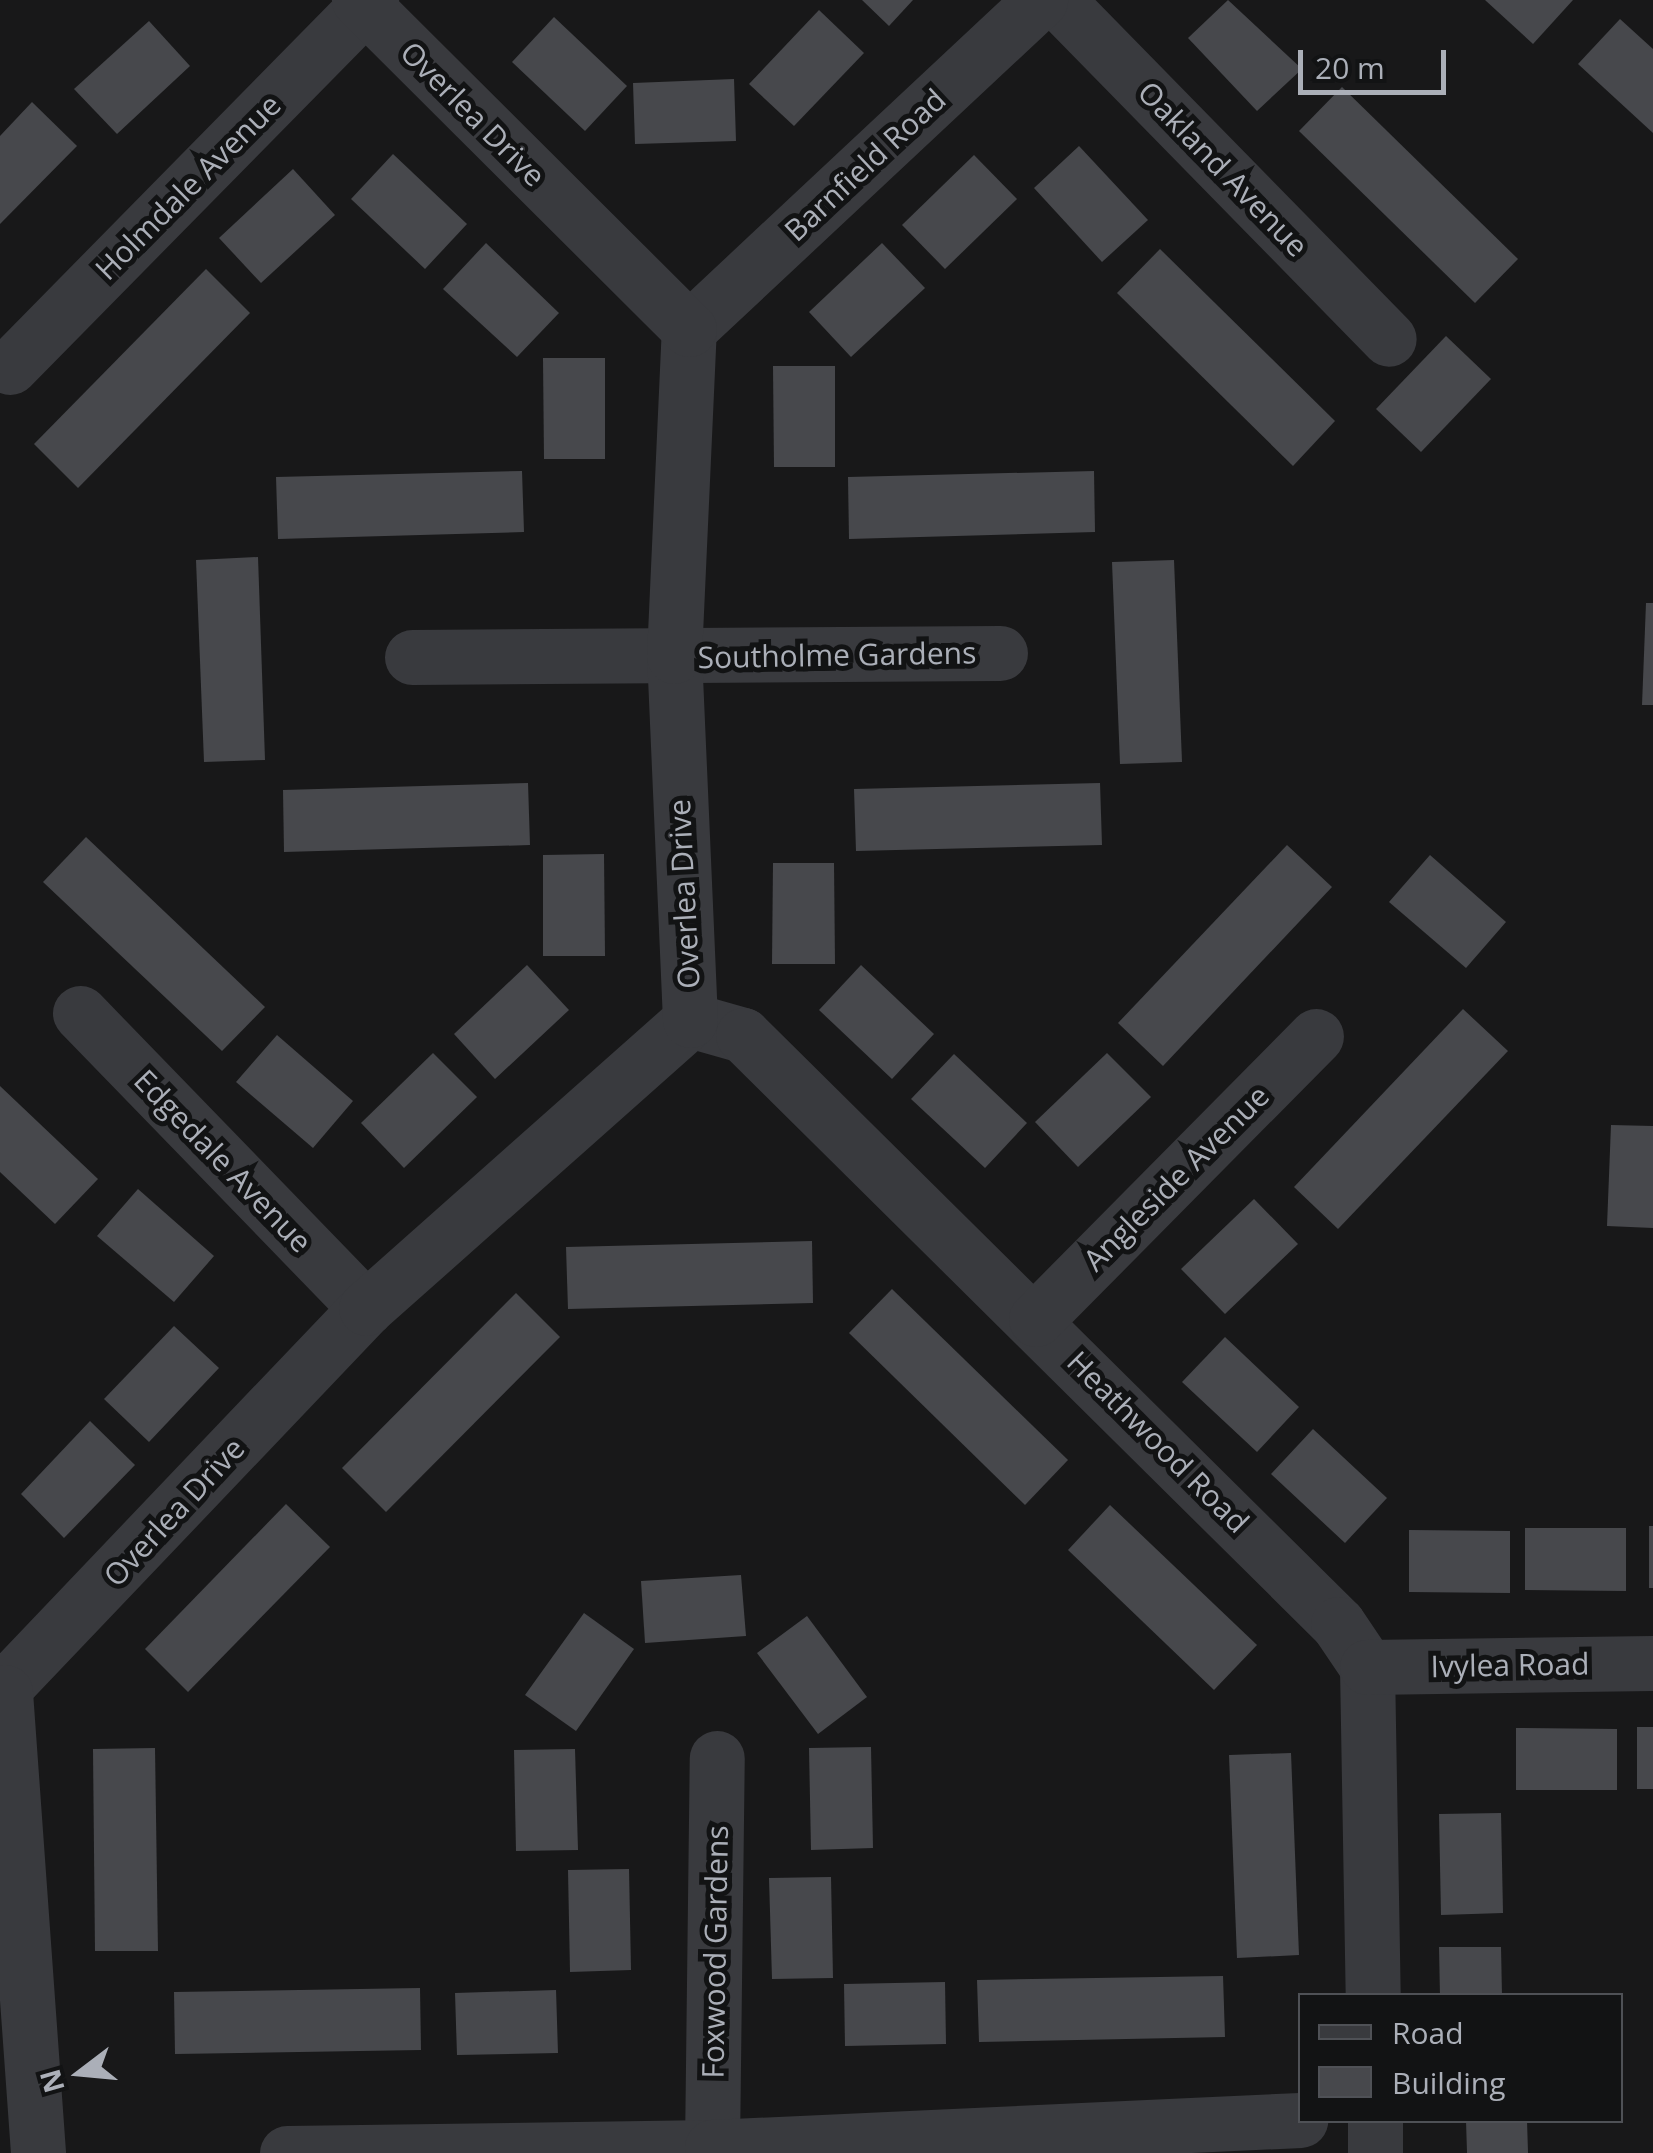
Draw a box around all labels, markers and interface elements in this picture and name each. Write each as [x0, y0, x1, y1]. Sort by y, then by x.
scale bar [1303, 30, 1450, 92]
street label: Overlea Drive [393, 34, 553, 194]
text: 20 m [1315, 47, 1385, 88]
street label: Oakland Avenue [1131, 74, 1315, 264]
street label: Barnfield Road [777, 81, 953, 249]
street label: Holmdale Avenue [88, 87, 288, 287]
street label: Southolme Gardens [697, 635, 977, 675]
street label: Overlea Drive [661, 798, 707, 990]
street label: Edgedale Avenue [127, 1062, 319, 1260]
street label: Angleside Avenue [1076, 1078, 1276, 1278]
street label: Heathwood Road [1060, 1344, 1256, 1540]
street label: Overlea Drive [96, 1430, 252, 1594]
street label: Ivylea Road [1430, 1646, 1590, 1684]
street label: Foxwood Gardens [695, 1825, 735, 2079]
legend [1298, 1993, 1623, 2123]
text: Road [1392, 2012, 1464, 2053]
north arrow [30, 2023, 130, 2123]
text: Building [1392, 2062, 1506, 2103]
text: N [30, 2065, 73, 2097]

